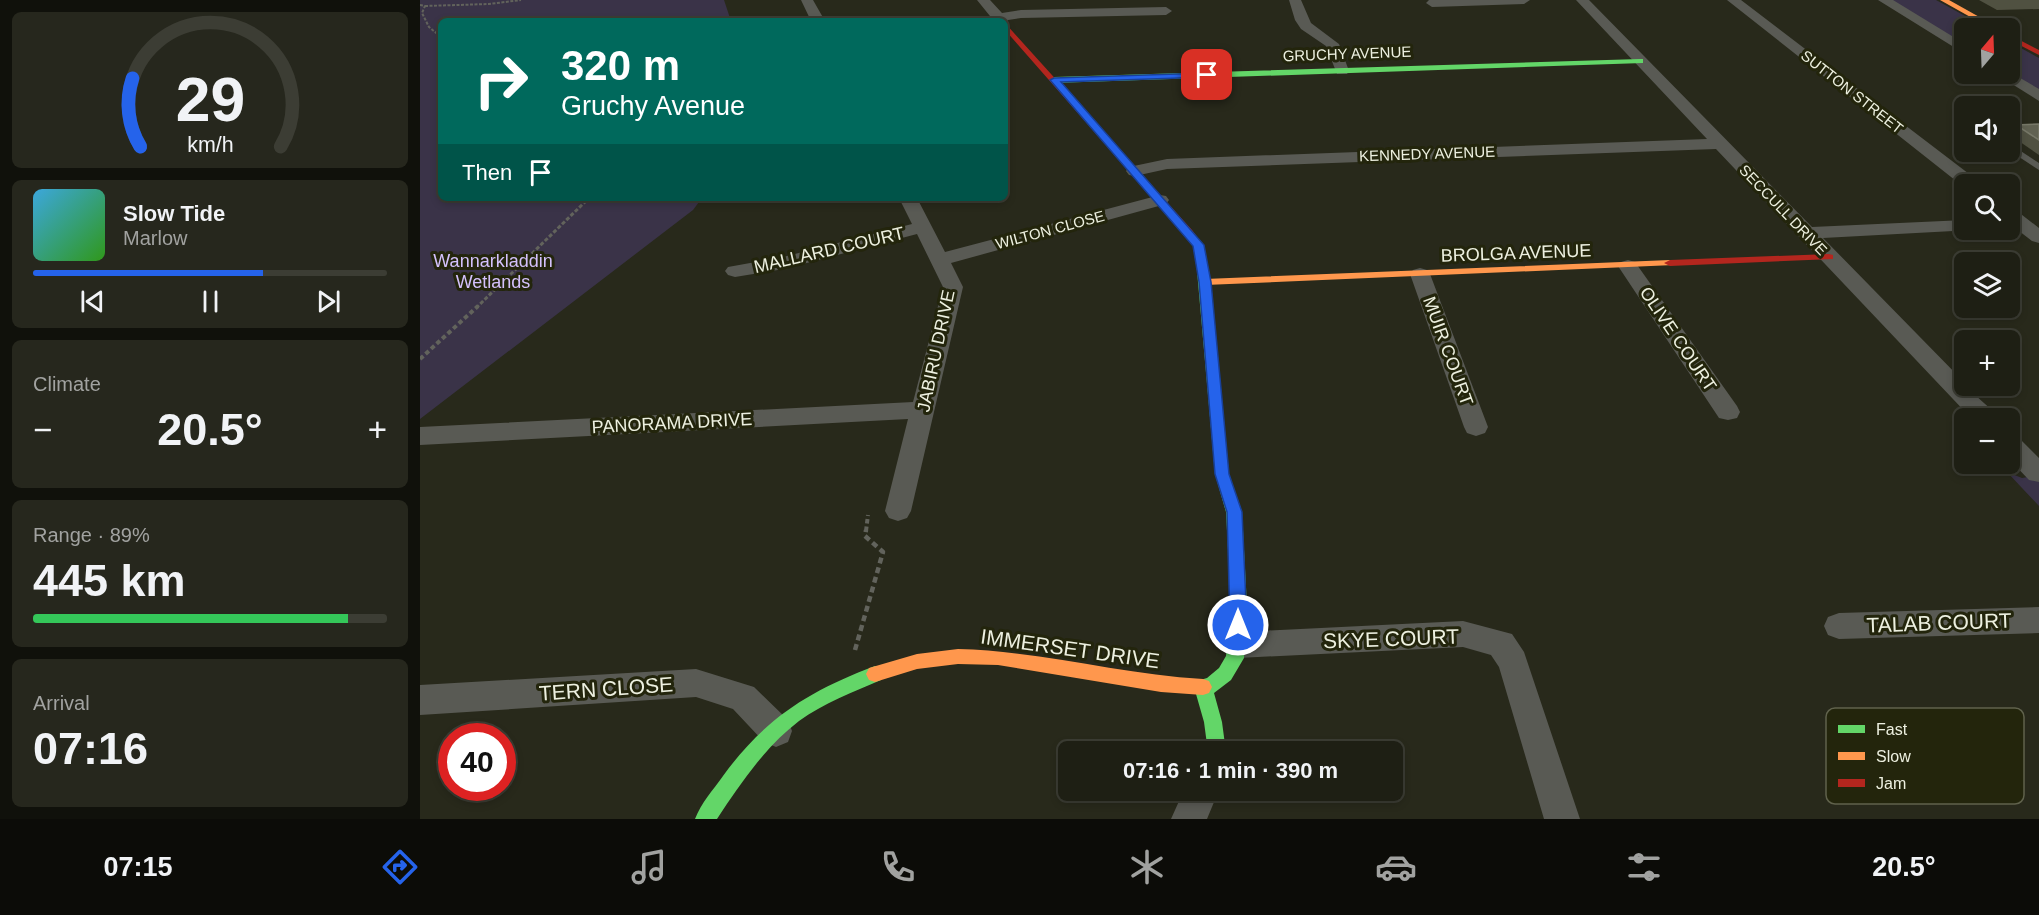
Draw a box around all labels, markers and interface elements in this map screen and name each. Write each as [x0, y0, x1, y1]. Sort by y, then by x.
north arrow [1954, 18, 2020, 84]
map controls [1954, 18, 2020, 474]
icon: right [462, 42, 540, 120]
text: 320 m [561, 42, 680, 89]
street label: GRUCHY AVENUE [1282, 43, 1412, 64]
street label: SUTTON STREET [1798, 47, 1907, 137]
pin [1181, 49, 1232, 100]
icon: arrive [1190, 58, 1223, 91]
text: 29 [175, 65, 245, 134]
text: Gruchy Avenue [561, 91, 745, 121]
button: sound [1954, 96, 2020, 162]
text: km/h [187, 133, 233, 157]
street label: KENNEDY AVENUE [1359, 143, 1495, 164]
icon: arrive [524, 156, 557, 189]
text: Then [462, 160, 512, 185]
street label: SECCULL DRIVE [1736, 161, 1831, 258]
button: search [1954, 174, 2020, 240]
text: Slow Tide [123, 201, 225, 226]
street label: WILTON CLOSE [994, 207, 1106, 252]
street label: MALLARD COURT [752, 223, 906, 277]
text: Marlow [123, 227, 187, 249]
street label: BROLGA AVENUE [1440, 240, 1592, 266]
park label: Wannarkladdin Wetlands [433, 251, 553, 292]
button: layers [1954, 252, 2020, 318]
street label: OLIVE COURT [1636, 283, 1720, 395]
icon: previous [76, 285, 109, 318]
icon: pause [194, 285, 227, 318]
icon: next [312, 285, 345, 318]
street label: JABIRU DRIVE [913, 288, 959, 414]
street label: MUIR COURT [1419, 294, 1477, 408]
button: + [1954, 330, 2020, 396]
text: Climate [33, 373, 101, 395]
text: 20.5° [157, 404, 263, 455]
button: − [1954, 408, 2020, 474]
street label: PANORAMA DRIVE [591, 409, 753, 437]
text: − [33, 411, 52, 448]
text: + [368, 411, 387, 448]
text: Range · 89% [33, 524, 150, 546]
text: 445 km [33, 555, 186, 606]
position arrow [1206, 593, 1270, 657]
street label: TALAB COURT [1866, 608, 2012, 637]
street label: IMMERSET DRIVE [979, 625, 1161, 672]
street label: SKYE COURT [1323, 625, 1460, 652]
street label: TERN CLOSE [538, 672, 674, 705]
text: Arrival [33, 692, 90, 714]
legend [1826, 708, 2024, 804]
text: Fast [1876, 721, 1908, 738]
text: 07:16 [33, 723, 148, 774]
speed limit sign: 40 [438, 723, 516, 801]
text: Slow [1876, 748, 1911, 765]
text: 07:16 · 1 min · 390 m [1123, 758, 1338, 783]
text: Jam [1876, 775, 1906, 792]
icon: directions [379, 846, 421, 888]
icon: music [628, 846, 670, 888]
icon: phone [877, 846, 919, 888]
icon: climate [1126, 846, 1168, 888]
icon: car [1375, 846, 1417, 888]
icon: filters [1623, 846, 1665, 888]
text: 07:15 [103, 852, 172, 882]
text: 20.5° [1872, 852, 1936, 882]

